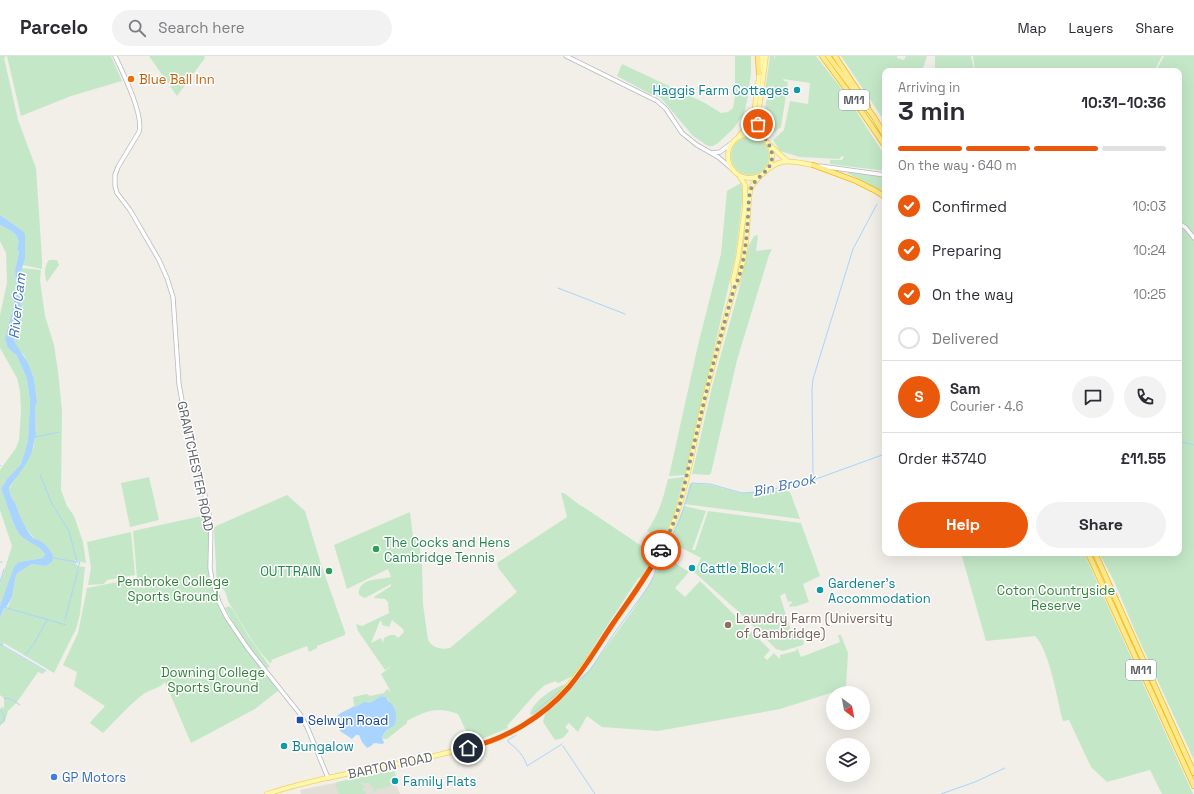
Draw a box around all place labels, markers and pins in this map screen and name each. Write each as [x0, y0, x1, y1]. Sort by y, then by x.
place label: Blue Ball Inn [139, 71, 215, 88]
marker: Blue Ball Inn [126, 74, 136, 84]
place label: Haggis Farm Cottages [653, 82, 789, 99]
marker: Haggis Farm Cottages [792, 85, 802, 95]
pin [741, 107, 775, 141]
place label: The Cocks and Hens Cambridge Tennis [384, 534, 510, 566]
marker: The Cocks and Hens Cambridge Tennis [371, 544, 381, 554]
place label: Cattle Block 1 [700, 560, 784, 577]
place label: OUTTRAIN [260, 563, 321, 580]
marker: Cattle Block 1 [687, 563, 697, 573]
marker: OUTTRAIN [324, 566, 334, 576]
place label: Gardener's Accommodation [828, 575, 931, 607]
marker: Gardener's Accommodation [815, 585, 825, 595]
place label: Laundry Farm (University of Cambridge) [736, 610, 893, 642]
marker: Laundry Farm (University of Cambridge) [723, 620, 733, 630]
place label: Selwyn Road [308, 712, 388, 729]
marker: Selwyn Road [295, 715, 305, 725]
pin [451, 731, 485, 765]
place label: Bungalow [292, 738, 354, 755]
marker: Bungalow [279, 741, 289, 751]
place label: GP Motors [62, 769, 126, 786]
marker: GP Motors [49, 772, 59, 782]
place label: Family Flats [403, 773, 476, 790]
marker: Family Flats [390, 776, 400, 786]

